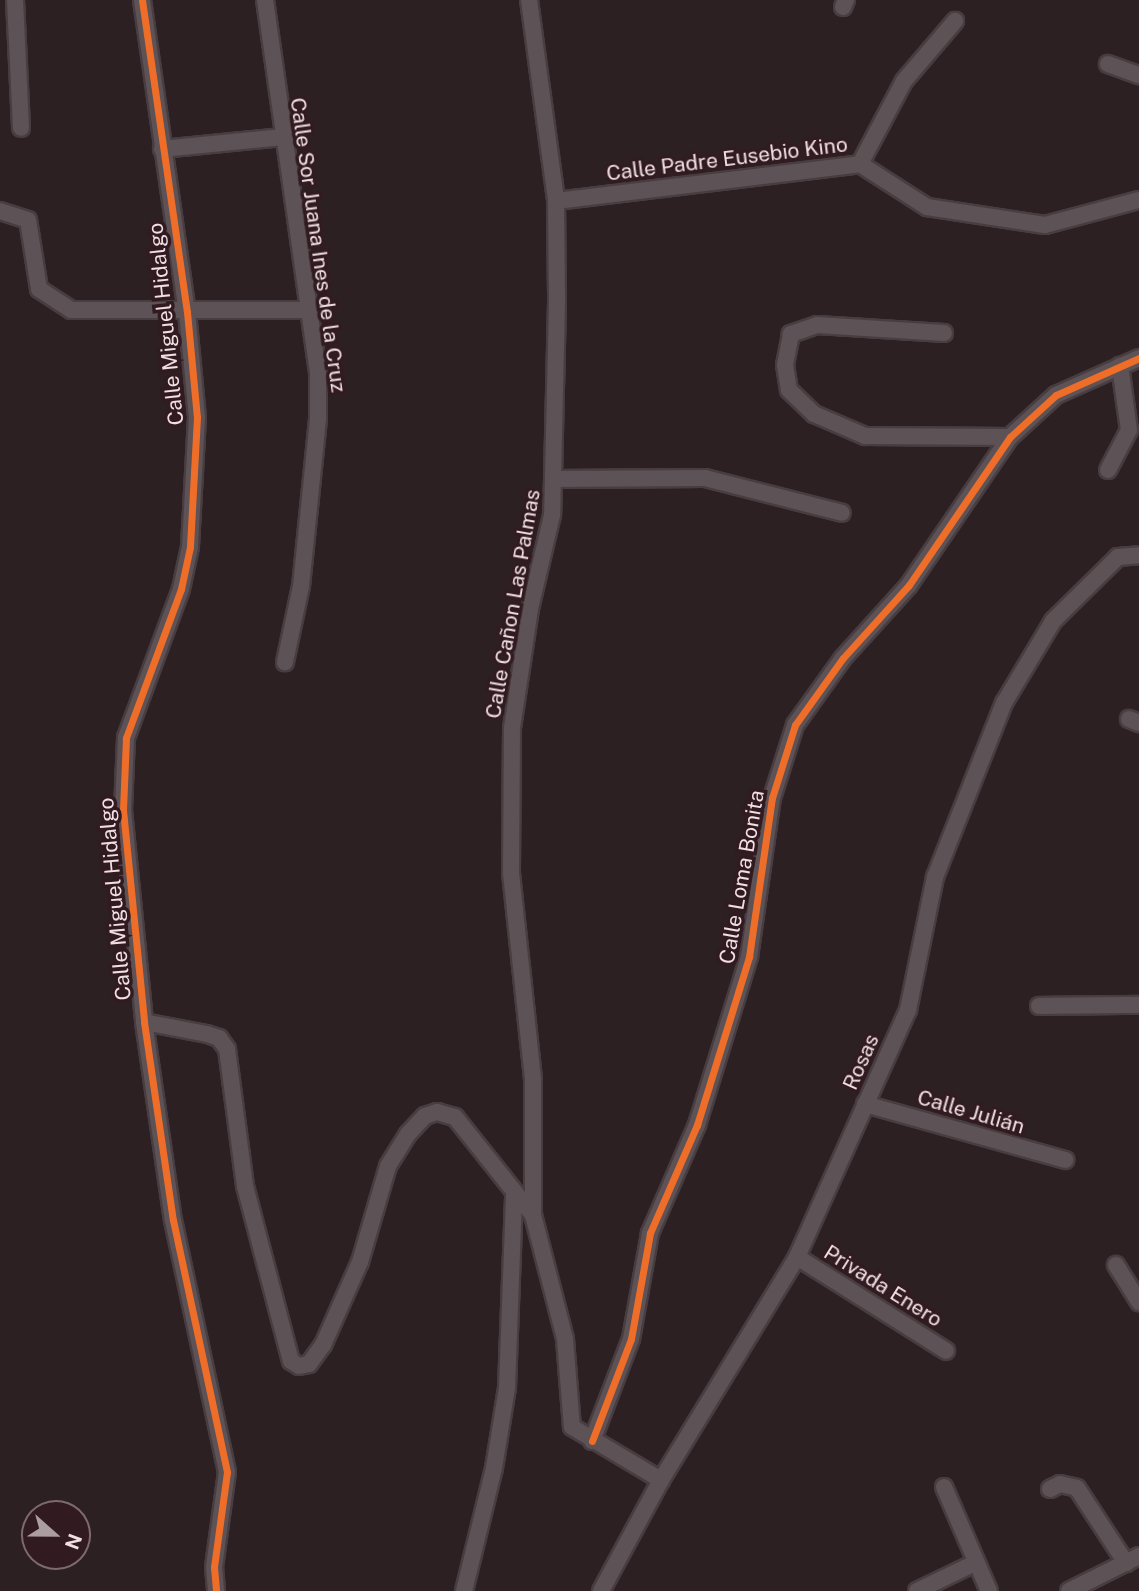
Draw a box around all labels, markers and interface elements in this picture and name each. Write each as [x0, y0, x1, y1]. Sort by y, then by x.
street label: Calle Sor Juana Ines de la Cruz [285, 96, 351, 394]
street label: Calle Padre Eusebio Kino [605, 132, 849, 186]
street label: Calle Miguel Hidalgo [143, 221, 189, 427]
street label: Calle Cañon Las Palmas [480, 487, 546, 721]
street label: Calle Loma Bonita [714, 788, 770, 966]
street label: Calle Miguel Hidalgo [94, 797, 136, 1001]
street label: Rosas [838, 1030, 884, 1094]
street label: Calle Julián [914, 1085, 1028, 1139]
street label: Privada Enero [819, 1240, 947, 1332]
north arrow [21, 1500, 91, 1570]
text: N [61, 1531, 87, 1553]

